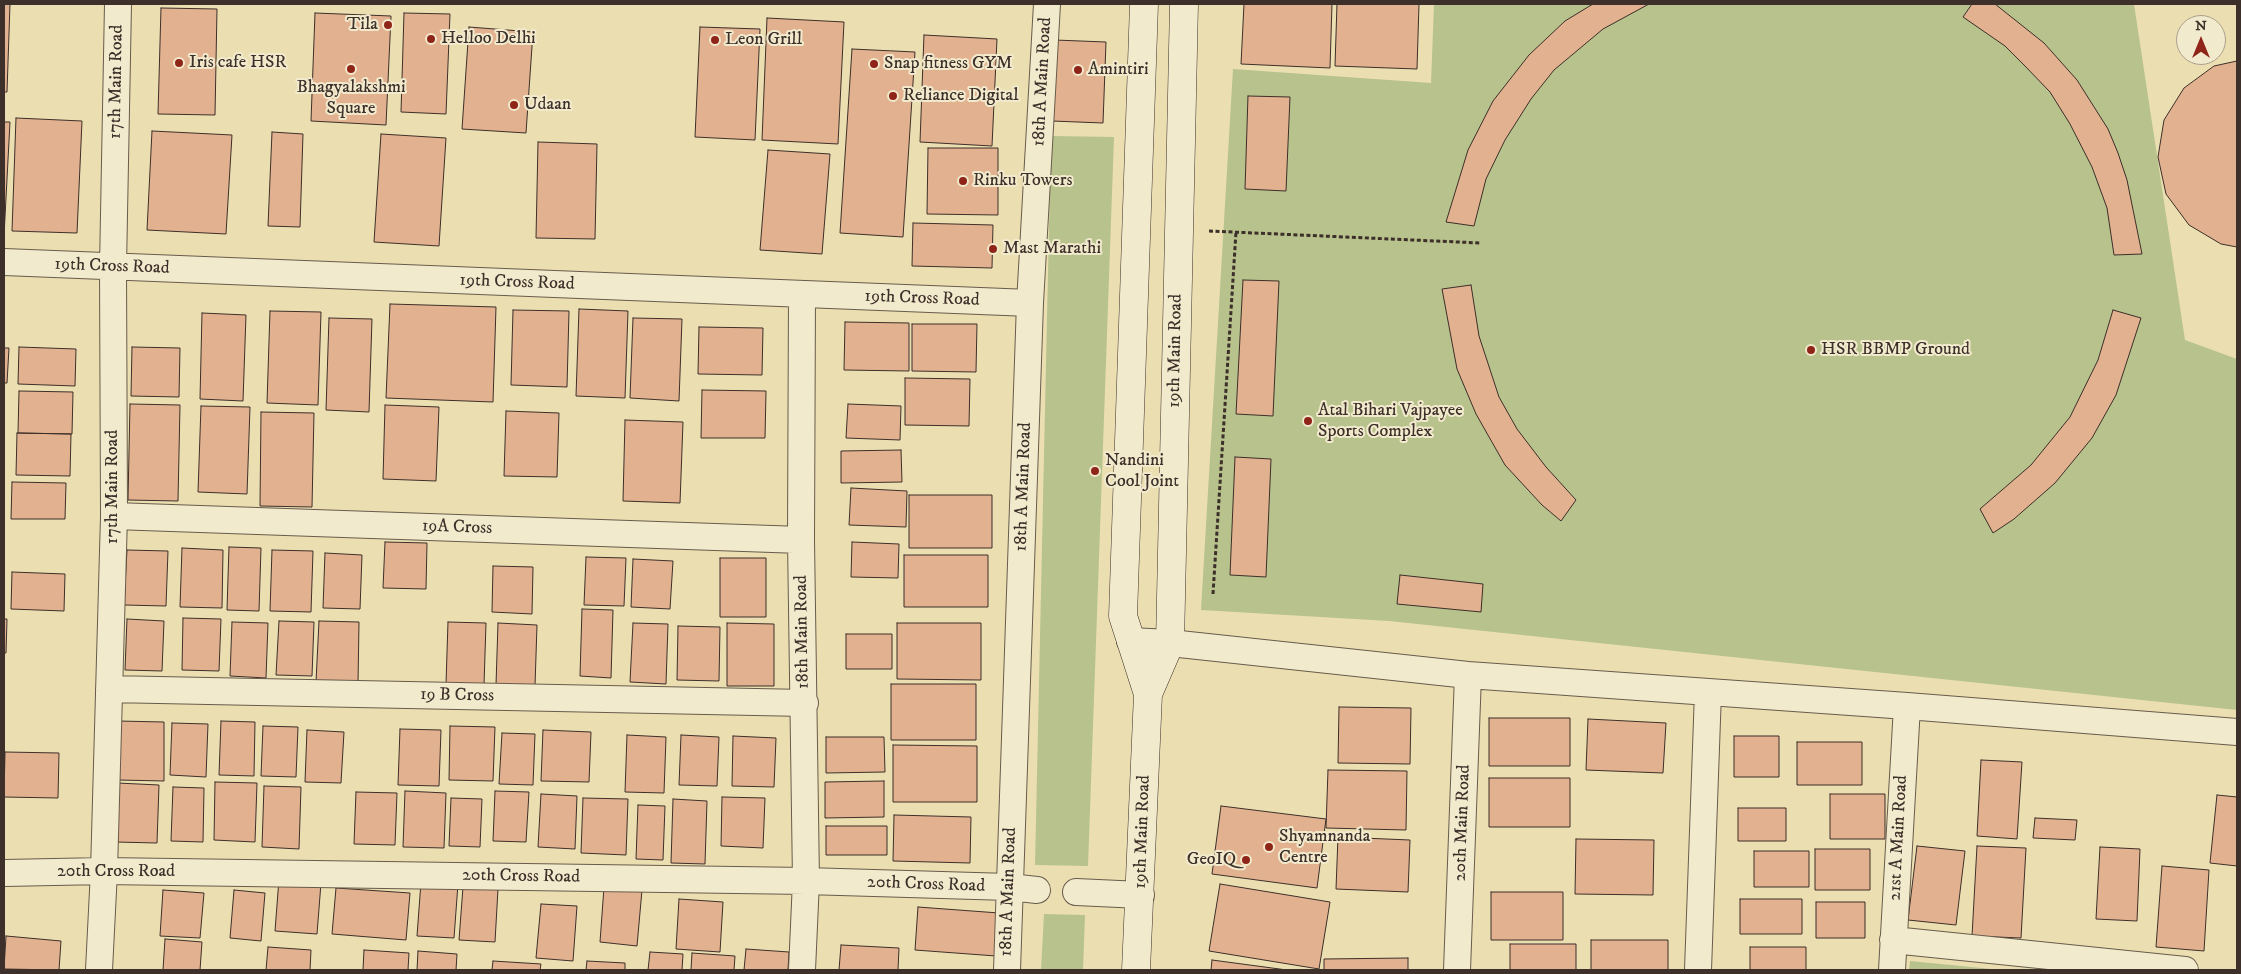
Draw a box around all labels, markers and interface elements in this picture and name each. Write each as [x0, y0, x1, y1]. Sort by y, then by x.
place label: Tila [347, 14, 378, 36]
north arrow [2176, 15, 2226, 65]
street label: 18th A Main Road [1029, 17, 1057, 147]
text: N [2195, 17, 2207, 35]
marker: Tila [382, 19, 394, 31]
street label: 17th Main Road [105, 25, 129, 139]
place label: Helloo Delhi [441, 28, 536, 50]
place label: Leon Grill [725, 29, 802, 51]
marker: Helloo Delhi [425, 33, 437, 45]
marker: Leon Grill [709, 34, 721, 46]
place label: Iris cafe HSR [189, 52, 287, 74]
place label: Snap fitness GYM [884, 53, 1012, 75]
marker: Iris cafe HSR [173, 57, 185, 69]
marker: Snap fitness GYM [868, 58, 880, 70]
place label: Amintiri [1088, 59, 1149, 81]
marker: Bhagyalakshmi Square [345, 63, 357, 75]
marker: Amintiri [1072, 64, 1084, 76]
place label: Bhagyalakshmi Square [296, 77, 406, 120]
place label: Reliance Digital [903, 85, 1019, 107]
marker: Reliance Digital [887, 90, 899, 102]
place label: Udaan [524, 94, 571, 116]
marker: Udaan [508, 99, 520, 111]
place label: Rinku Towers [973, 170, 1073, 192]
marker: Rinku Towers [957, 175, 969, 187]
place label: Mast Marathi [1003, 238, 1101, 260]
marker: Mast Marathi [987, 243, 999, 255]
street label: 19th Cross Road [54, 254, 170, 280]
street label: 19th Cross Road [459, 270, 575, 296]
street label: 19th Cross Road [864, 286, 980, 312]
street label: 19th Main Road [1164, 294, 1188, 408]
place label: HSR BBMP Ground [1821, 339, 1970, 361]
marker: HSR BBMP Ground [1805, 344, 1817, 356]
place label: Atal Bihari Vajpayee Sports Complex [1318, 400, 1463, 442]
marker: Atal Bihari Vajpayee Sports Complex [1302, 415, 1314, 427]
street label: 18th A Main Road [1011, 422, 1037, 552]
street label: 17th Main Road [102, 430, 124, 544]
place label: Nandini Cool Joint [1105, 450, 1179, 492]
marker: Nandini Cool Joint [1089, 465, 1101, 477]
street label: 19A Cross [422, 516, 492, 540]
street label: 18th Main Road [791, 575, 815, 689]
street label: 19 B Cross [420, 685, 494, 707]
street label: 20th Main Road [1450, 764, 1476, 882]
street label: 19th Main Road [1130, 775, 1156, 889]
street label: 21st A Main Road [1885, 775, 1913, 901]
place label: Shyamnanda Centre [1279, 826, 1370, 869]
street label: 18th A Main Road [996, 827, 1022, 957]
marker: Shyamnanda Centre [1263, 841, 1275, 853]
place label: GeoIQ [1187, 849, 1236, 871]
marker: GeoIQ [1240, 854, 1252, 866]
street label: 20th Cross Road [57, 861, 175, 883]
street label: 20th Cross Road [462, 865, 580, 889]
street label: 20th Cross Road [867, 872, 985, 898]

